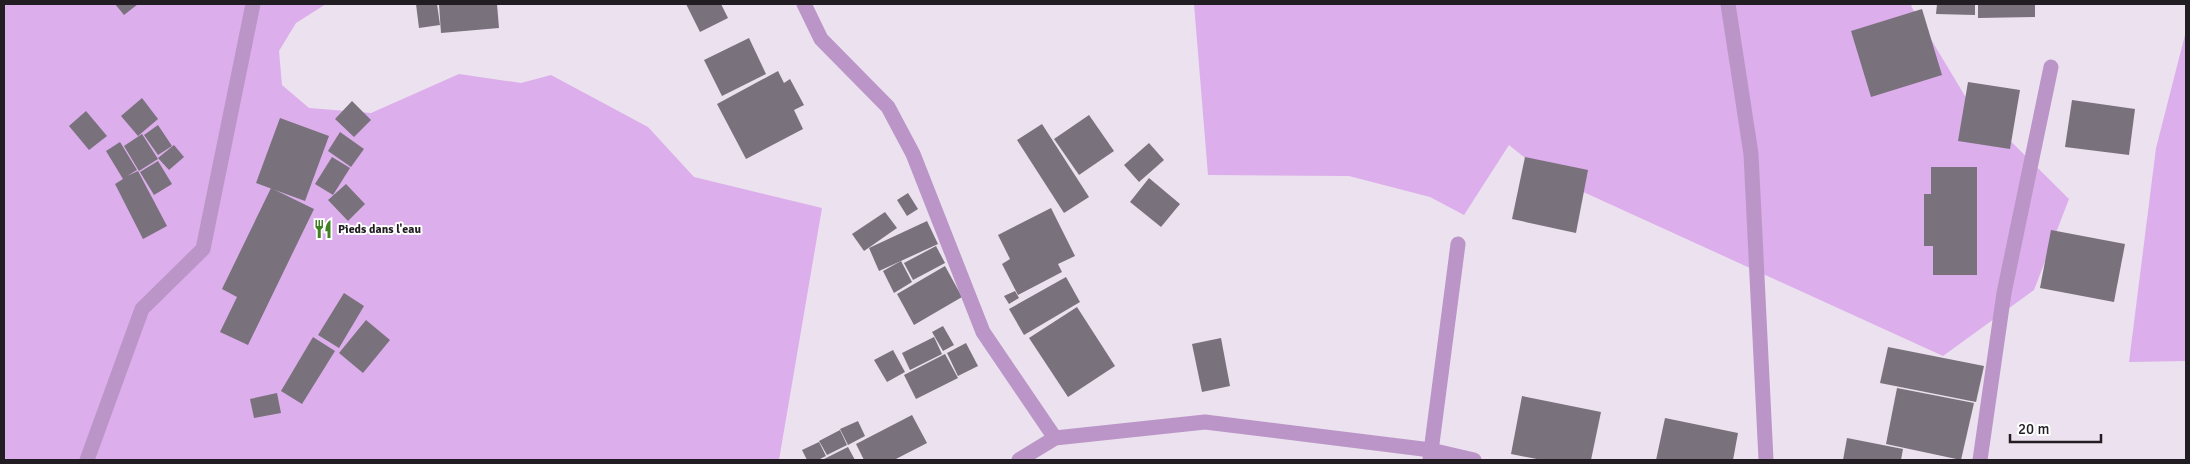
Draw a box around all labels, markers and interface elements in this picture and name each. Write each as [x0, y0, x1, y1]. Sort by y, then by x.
restaurant icon: Pieds dans l'eau [312, 218, 334, 240]
place label: Pieds dans l'eau [338, 222, 421, 237]
scale bar [2010, 412, 2101, 444]
text: 20 m [2018, 420, 2049, 438]

